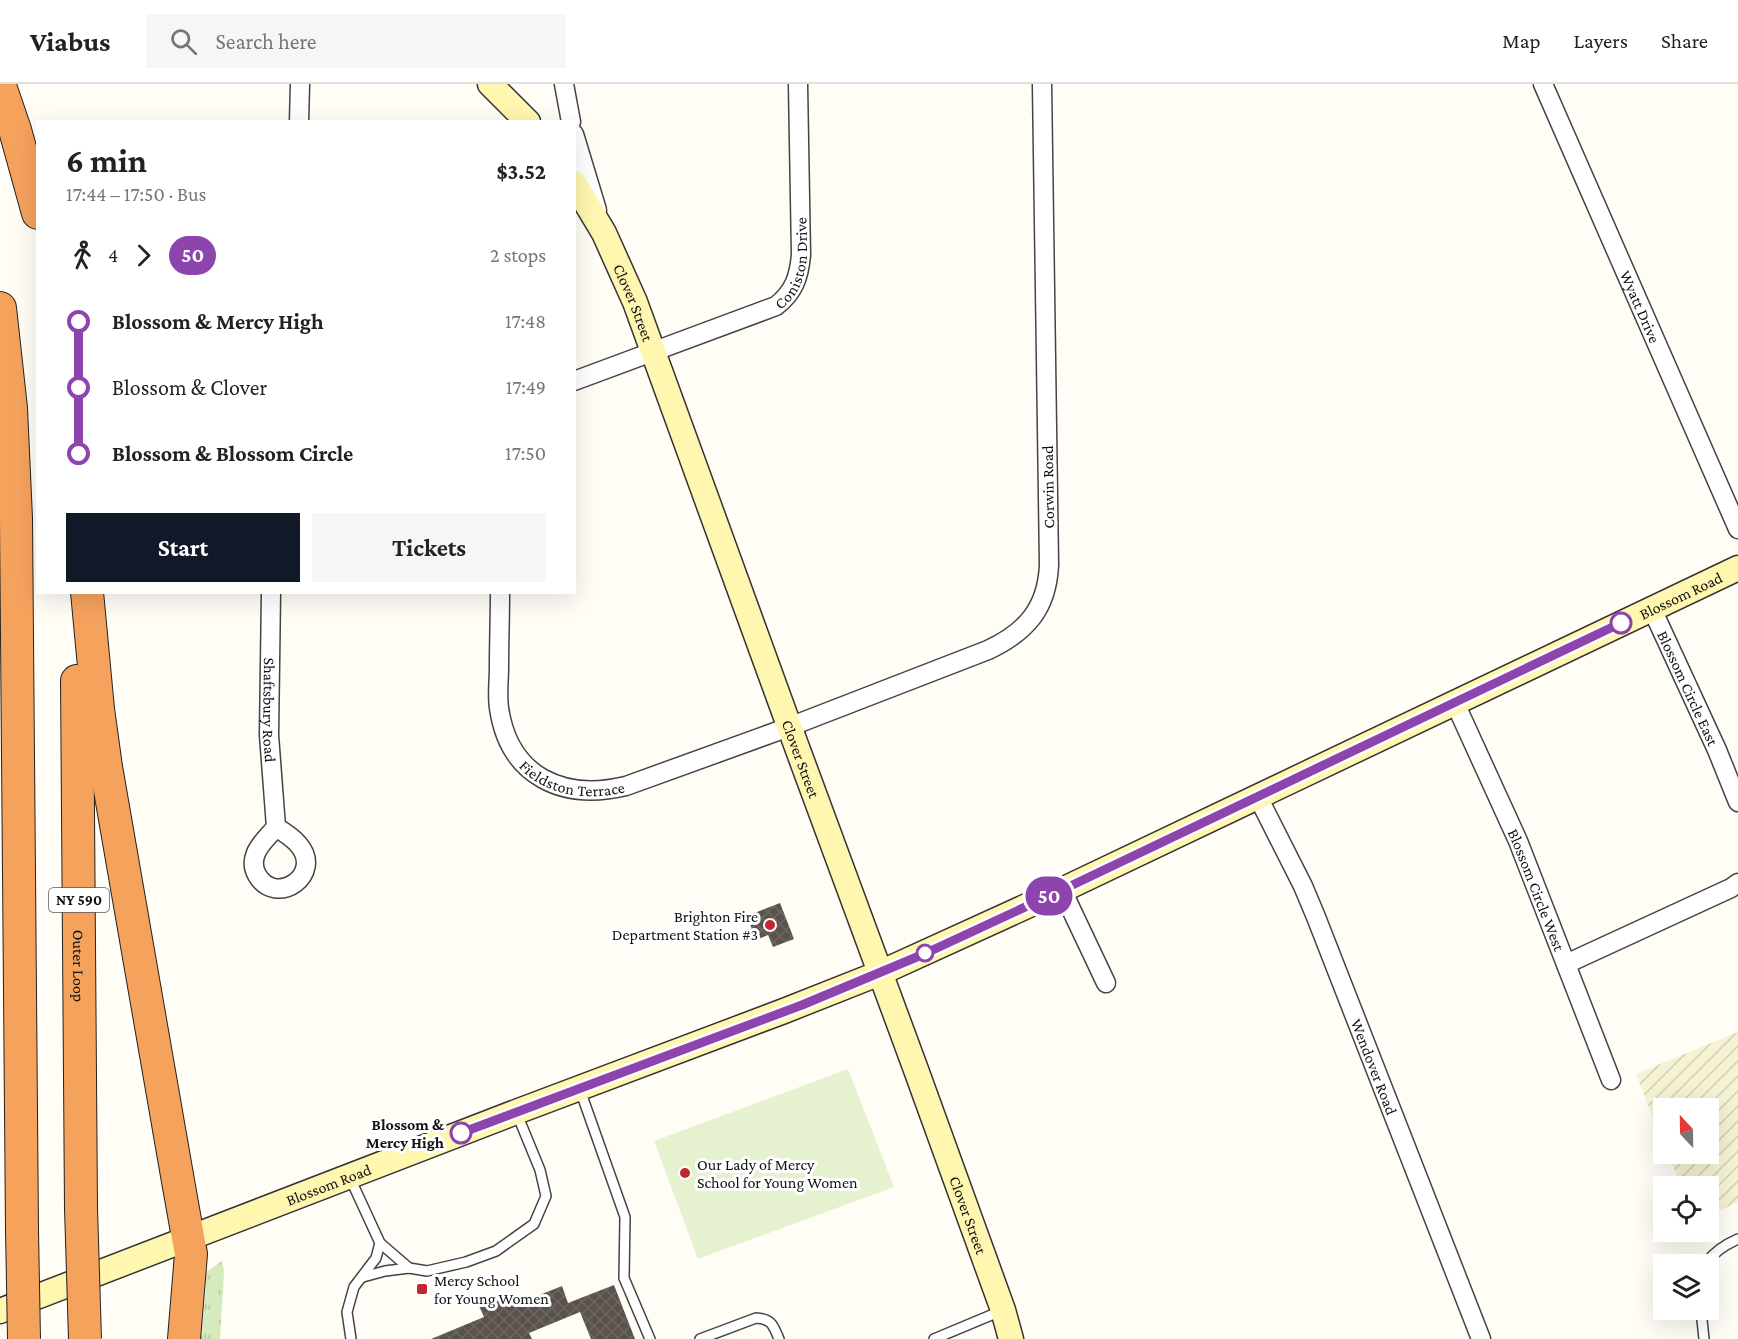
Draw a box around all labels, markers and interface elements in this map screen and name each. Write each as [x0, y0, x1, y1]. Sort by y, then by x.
search box [146, 14, 566, 68]
icon: search [167, 25, 200, 58]
text: Viabus [30, 26, 110, 57]
text: Search here [215, 29, 316, 54]
text: Map [1502, 29, 1541, 53]
text: Layers [1574, 29, 1628, 53]
text: Share [1661, 29, 1708, 53]
text: 6 min [66, 142, 147, 179]
text: $3.52 [497, 159, 546, 184]
text: 17:44 – 17:50 · Bus [66, 183, 206, 205]
street label: Coniston Drive [771, 217, 810, 312]
icon: walk [66, 239, 99, 272]
icon: forward [127, 239, 160, 272]
text: 50 [181, 243, 204, 267]
text: 4 [108, 244, 118, 266]
text: 2 stops [490, 244, 546, 266]
street label: Clover Street [610, 261, 657, 344]
street label: Wyatt Drive [1617, 268, 1664, 345]
text: Blossom & Mercy High [112, 309, 324, 334]
text: 17:48 [505, 310, 546, 332]
text: Blossom & Clover [112, 375, 267, 400]
text: 17:49 [506, 376, 546, 398]
text: Blossom & Blossom Circle [112, 441, 353, 466]
text: 17:50 [505, 442, 546, 464]
street label: Corwin Road [1039, 445, 1057, 529]
button: Start [66, 513, 300, 582]
button: Tickets [312, 513, 546, 582]
street label: Blossom Road [1637, 568, 1725, 622]
unlabelled marker [1610, 612, 1632, 634]
street label: Blossom Circle East [1655, 628, 1723, 749]
street label: Shaftsbury Road [260, 657, 280, 764]
street label: Clover Street [779, 717, 824, 801]
street label: Fieldston Terrace [516, 756, 626, 799]
street label: Blossom Circle West [1505, 826, 1569, 954]
line badge: 50 [1022, 876, 1076, 916]
text: 50 [1037, 884, 1061, 908]
road number: NY 590 [49, 888, 109, 912]
place label: Brighton Fire Department Station #3 [612, 908, 758, 944]
marker: Brighton Fire Department Station #3 [763, 918, 777, 932]
street label: Outer Loop [70, 930, 88, 1002]
unlabelled marker [916, 944, 934, 962]
street label: Wendover Road [1348, 1016, 1401, 1117]
north arrow [1653, 1098, 1719, 1164]
map controls [1653, 1098, 1719, 1320]
place label: Blossom & Mercy High [366, 1116, 445, 1151]
marker: Blossom & Mercy High [450, 1122, 472, 1144]
place label: Our Lady of Mercy School for Young Women [697, 1156, 858, 1192]
street label: Blossom Road [284, 1160, 374, 1208]
marker: Our Lady of Mercy School for Young Women [678, 1166, 692, 1180]
street label: Clover Street [947, 1174, 991, 1257]
button: locate [1653, 1176, 1719, 1242]
button: layers [1653, 1254, 1719, 1320]
place label: Mercy School for Young Women [434, 1272, 549, 1308]
marker: Mercy School for Young Women [415, 1282, 429, 1296]

